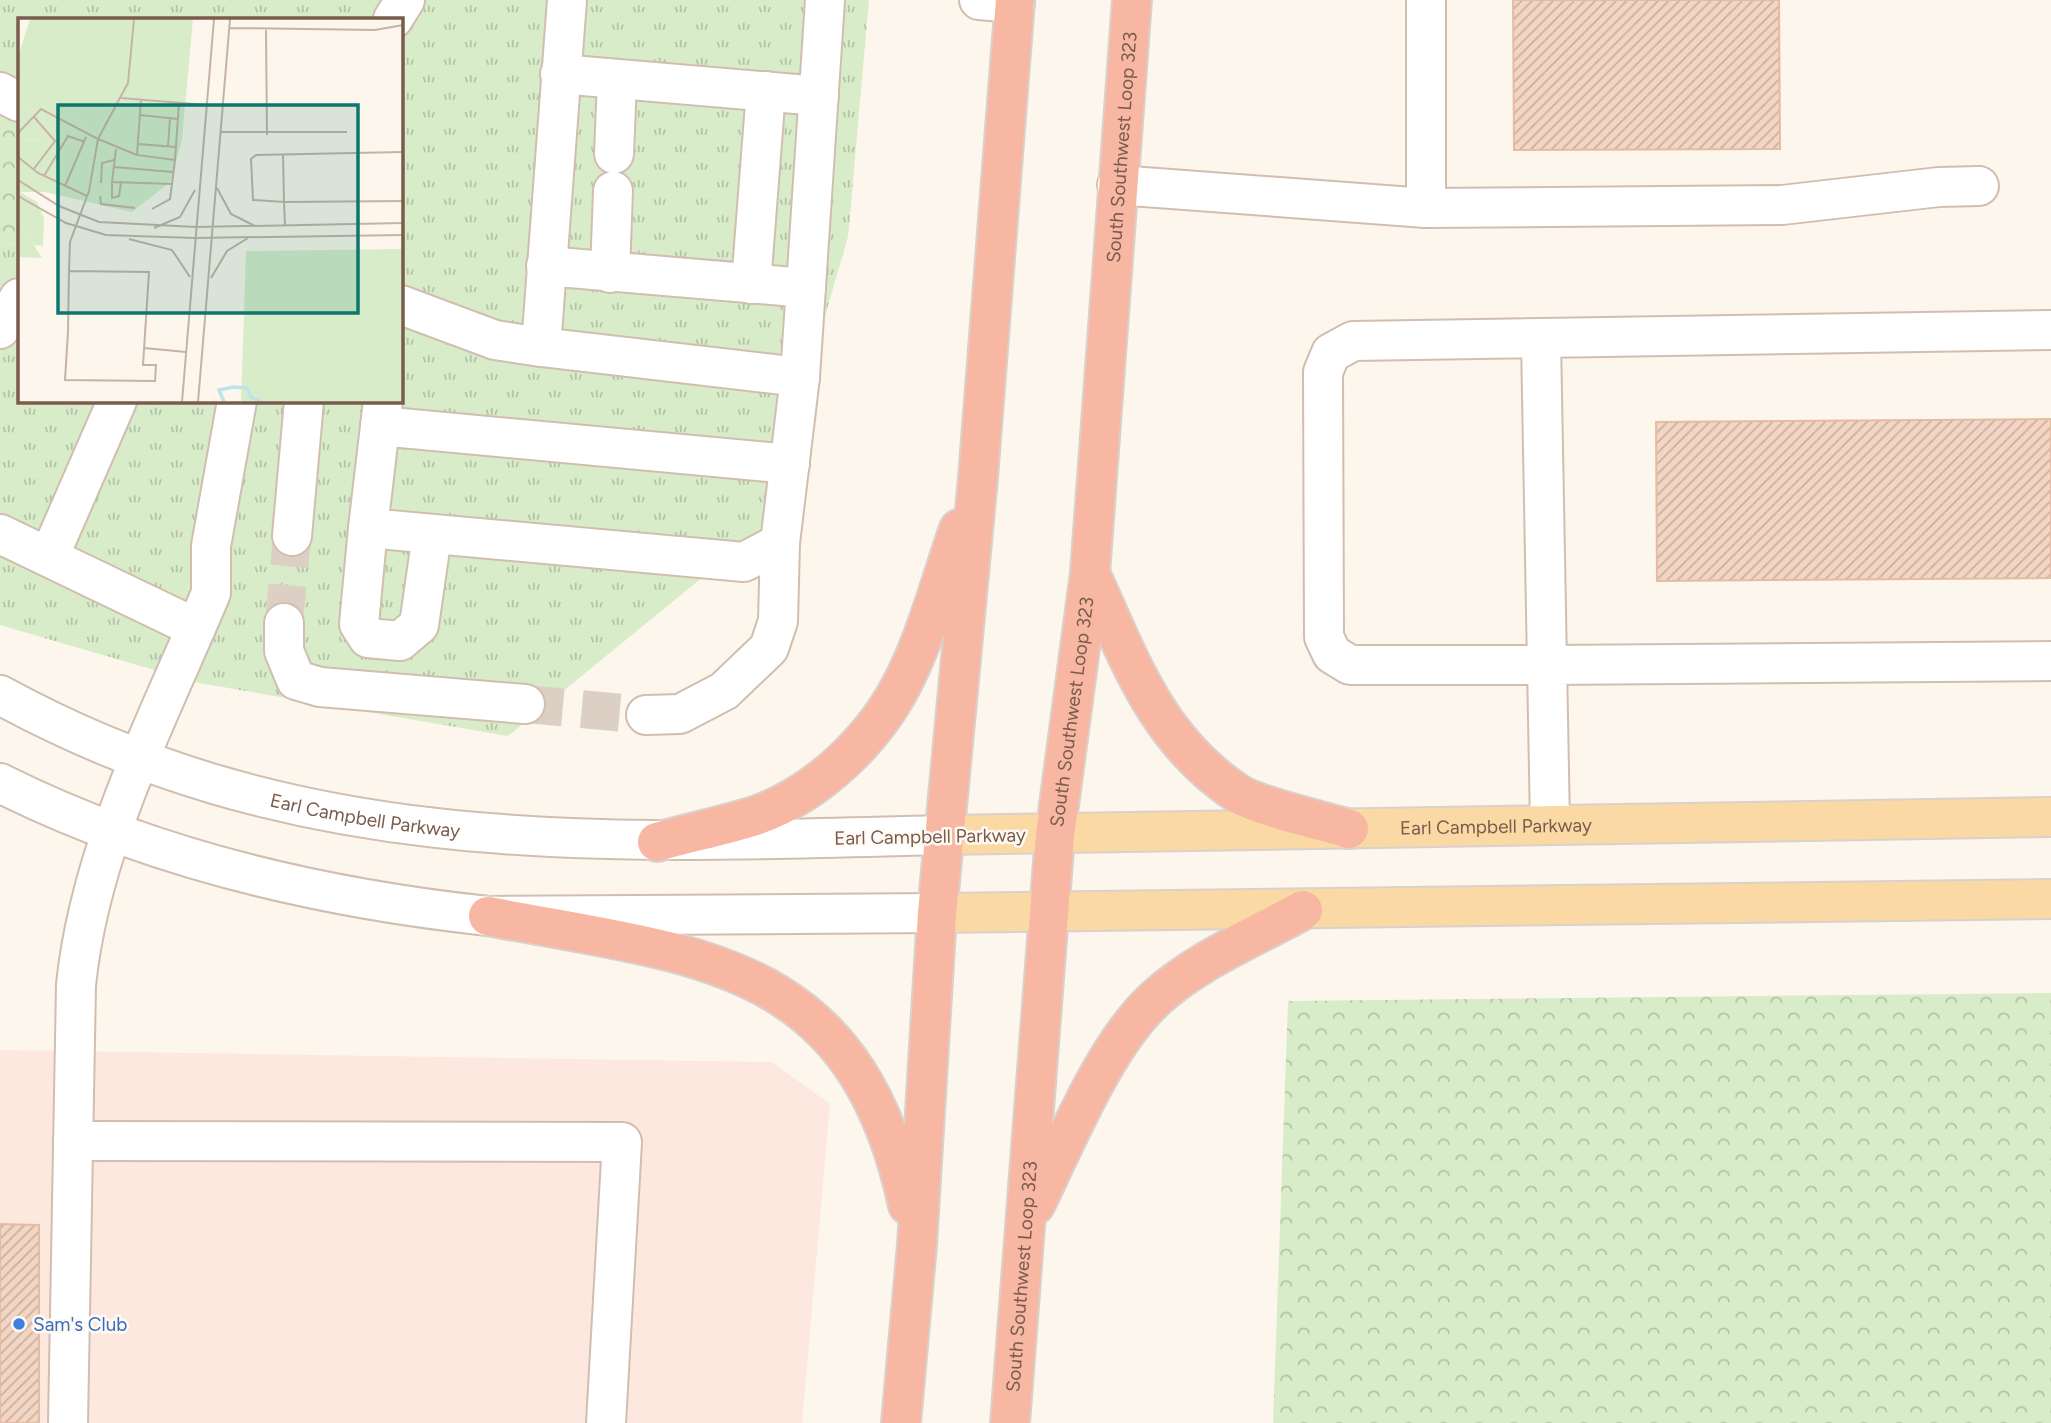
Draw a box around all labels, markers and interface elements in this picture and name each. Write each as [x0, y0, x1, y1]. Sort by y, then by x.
inset map [18, 18, 402, 402]
street label: South Southwest Loop 323 [1102, 31, 1142, 264]
street label: South Southwest Loop 323 [1045, 595, 1099, 828]
street label: Earl Campbell Parkway [268, 789, 461, 842]
street label: Earl Campbell Parkway [1400, 813, 1592, 840]
street label: Earl Campbell Parkway [834, 823, 1026, 850]
street label: South Southwest Loop 323 [1001, 1160, 1042, 1393]
place label: Sam's Club [33, 1313, 128, 1336]
marker: Sam's Club [11, 1316, 27, 1332]

